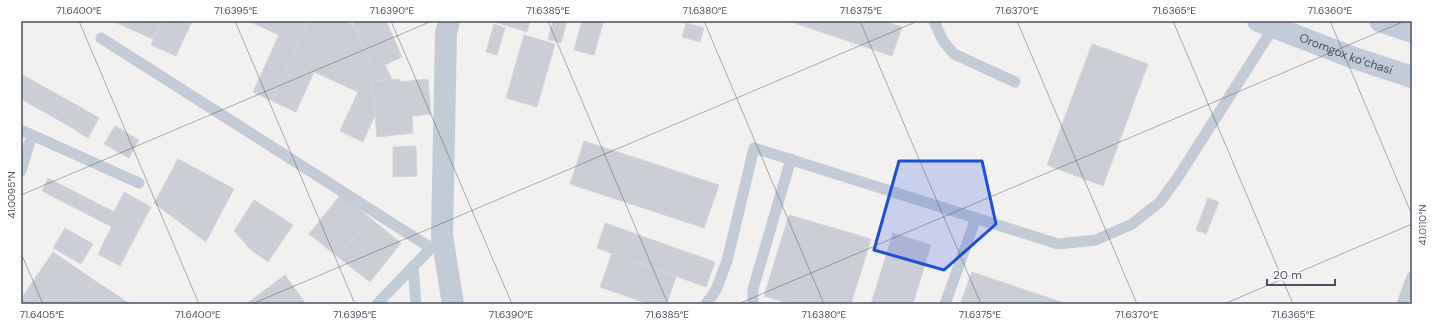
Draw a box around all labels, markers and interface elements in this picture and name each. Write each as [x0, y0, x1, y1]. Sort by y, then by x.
text: 71.6400°E [56, 4, 102, 17]
text: 71.6395°E [214, 4, 258, 17]
text: 71.6390°E [370, 4, 414, 17]
text: 71.6385°E [526, 4, 570, 17]
text: 71.6380°E [683, 4, 728, 17]
text: 71.6375°E [840, 4, 883, 17]
text: 71.6370°E [995, 4, 1039, 17]
text: 71.6365°E [1152, 4, 1196, 17]
text: 71.6360°E [1308, 4, 1353, 17]
street label: Oromgox ko‘chasi [1297, 30, 1395, 78]
text: 41.0095°N [5, 171, 18, 219]
text: 41.0110°N [1416, 204, 1429, 246]
scale bar [1267, 261, 1335, 287]
text: 20 m [1273, 267, 1302, 283]
text: 71.6405°E [20, 308, 65, 321]
text: 71.6400°E [175, 308, 221, 321]
text: 71.6395°E [333, 308, 377, 321]
text: 71.6390°E [489, 308, 533, 321]
text: 71.6385°E [645, 308, 689, 321]
text: 71.6380°E [802, 308, 847, 321]
text: 71.6375°E [959, 308, 1002, 321]
text: 71.6370°E [1115, 308, 1159, 321]
text: 71.6365°E [1271, 308, 1315, 321]

